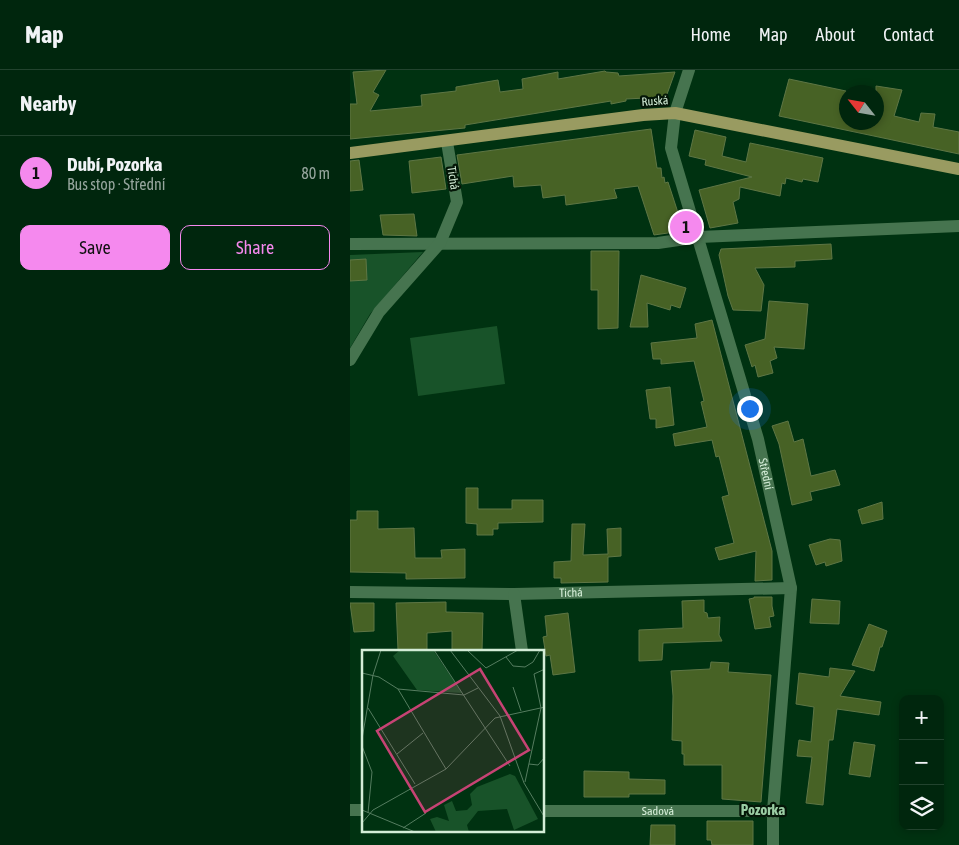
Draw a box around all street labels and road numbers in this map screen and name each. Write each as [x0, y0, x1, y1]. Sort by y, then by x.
street label: Ruská [641, 93, 669, 109]
street label: Tichá [444, 165, 462, 191]
street label: Střední [755, 457, 776, 491]
street label: Tichá [559, 586, 583, 600]
street label: Sadová [642, 804, 674, 818]

